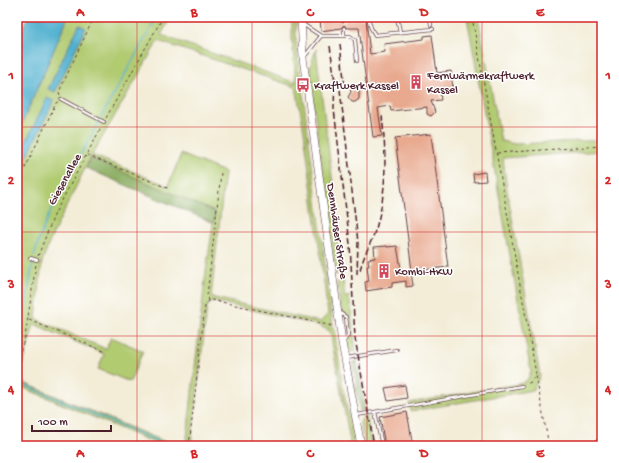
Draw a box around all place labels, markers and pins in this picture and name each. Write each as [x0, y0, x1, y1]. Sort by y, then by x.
place label: Fernwärmekraftwerk Kassel [426, 70, 536, 98]
building icon: Fernwärmekraftwerk Kassel [408, 74, 424, 90]
bus stop icon: Kraftwerk Kassel [295, 77, 311, 93]
place label: Kraftwerk Kassel [314, 80, 399, 94]
building icon: Kombi-HKW [376, 263, 392, 279]
place label: Kombi-HKW [395, 266, 453, 280]

